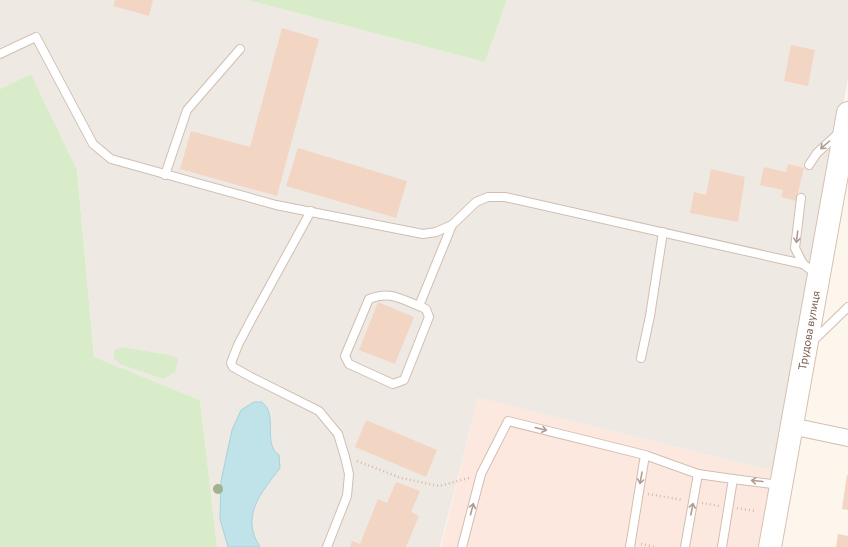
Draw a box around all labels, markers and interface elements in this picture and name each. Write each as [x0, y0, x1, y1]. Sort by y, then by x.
one-way arrow [820, 140, 831, 149]
one-way arrow [793, 230, 801, 243]
street label: Трудова вулиця [795, 290, 822, 371]
one-way arrow [534, 426, 547, 433]
one-way arrow [636, 471, 644, 484]
one-way arrow [751, 478, 764, 485]
one-way arrow [469, 503, 476, 516]
one-way arrow [688, 503, 696, 516]

